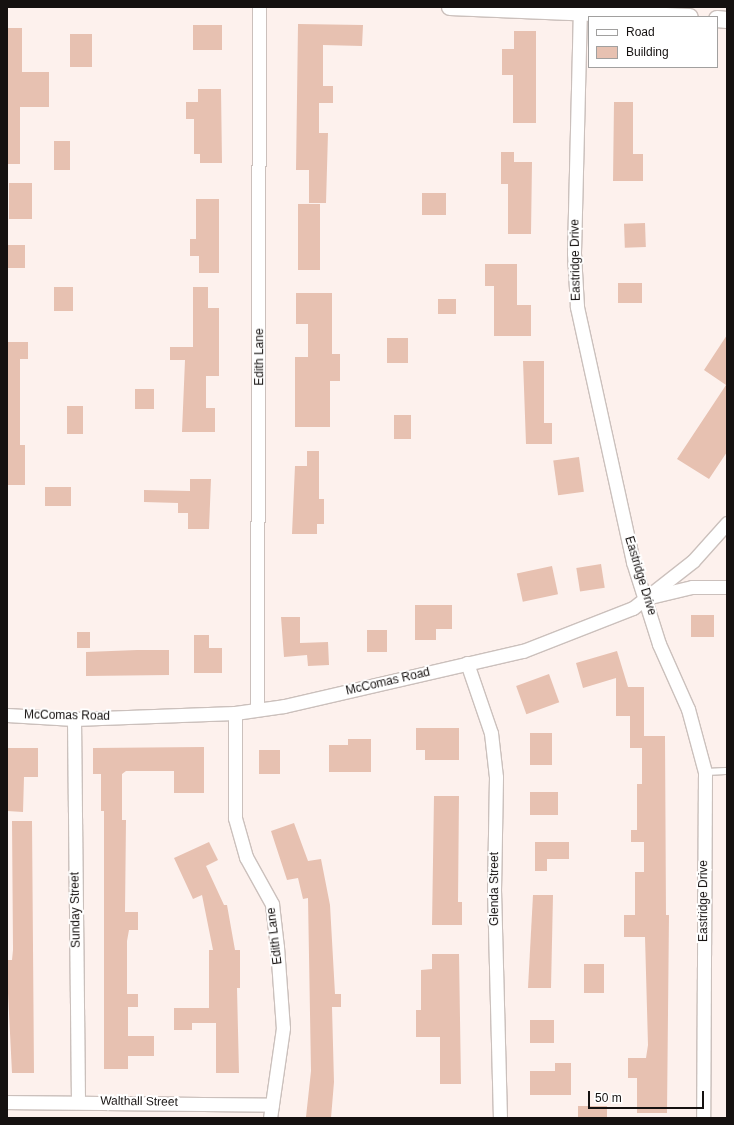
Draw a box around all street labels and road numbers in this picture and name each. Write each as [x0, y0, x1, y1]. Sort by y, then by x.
street label: Eastridge Drive [568, 219, 584, 301]
street label: Edith Lane [253, 328, 267, 386]
street label: Eastridge Drive [621, 535, 659, 617]
street label: McComas Road [344, 665, 432, 699]
street label: McComas Road [24, 708, 110, 724]
street label: Glenda Street [488, 852, 502, 926]
street label: Eastridge Drive [697, 860, 711, 942]
street label: Sunday Street [68, 872, 84, 948]
street label: Edith Lane [264, 907, 286, 965]
street label: Walthall Street [100, 1094, 178, 1110]

